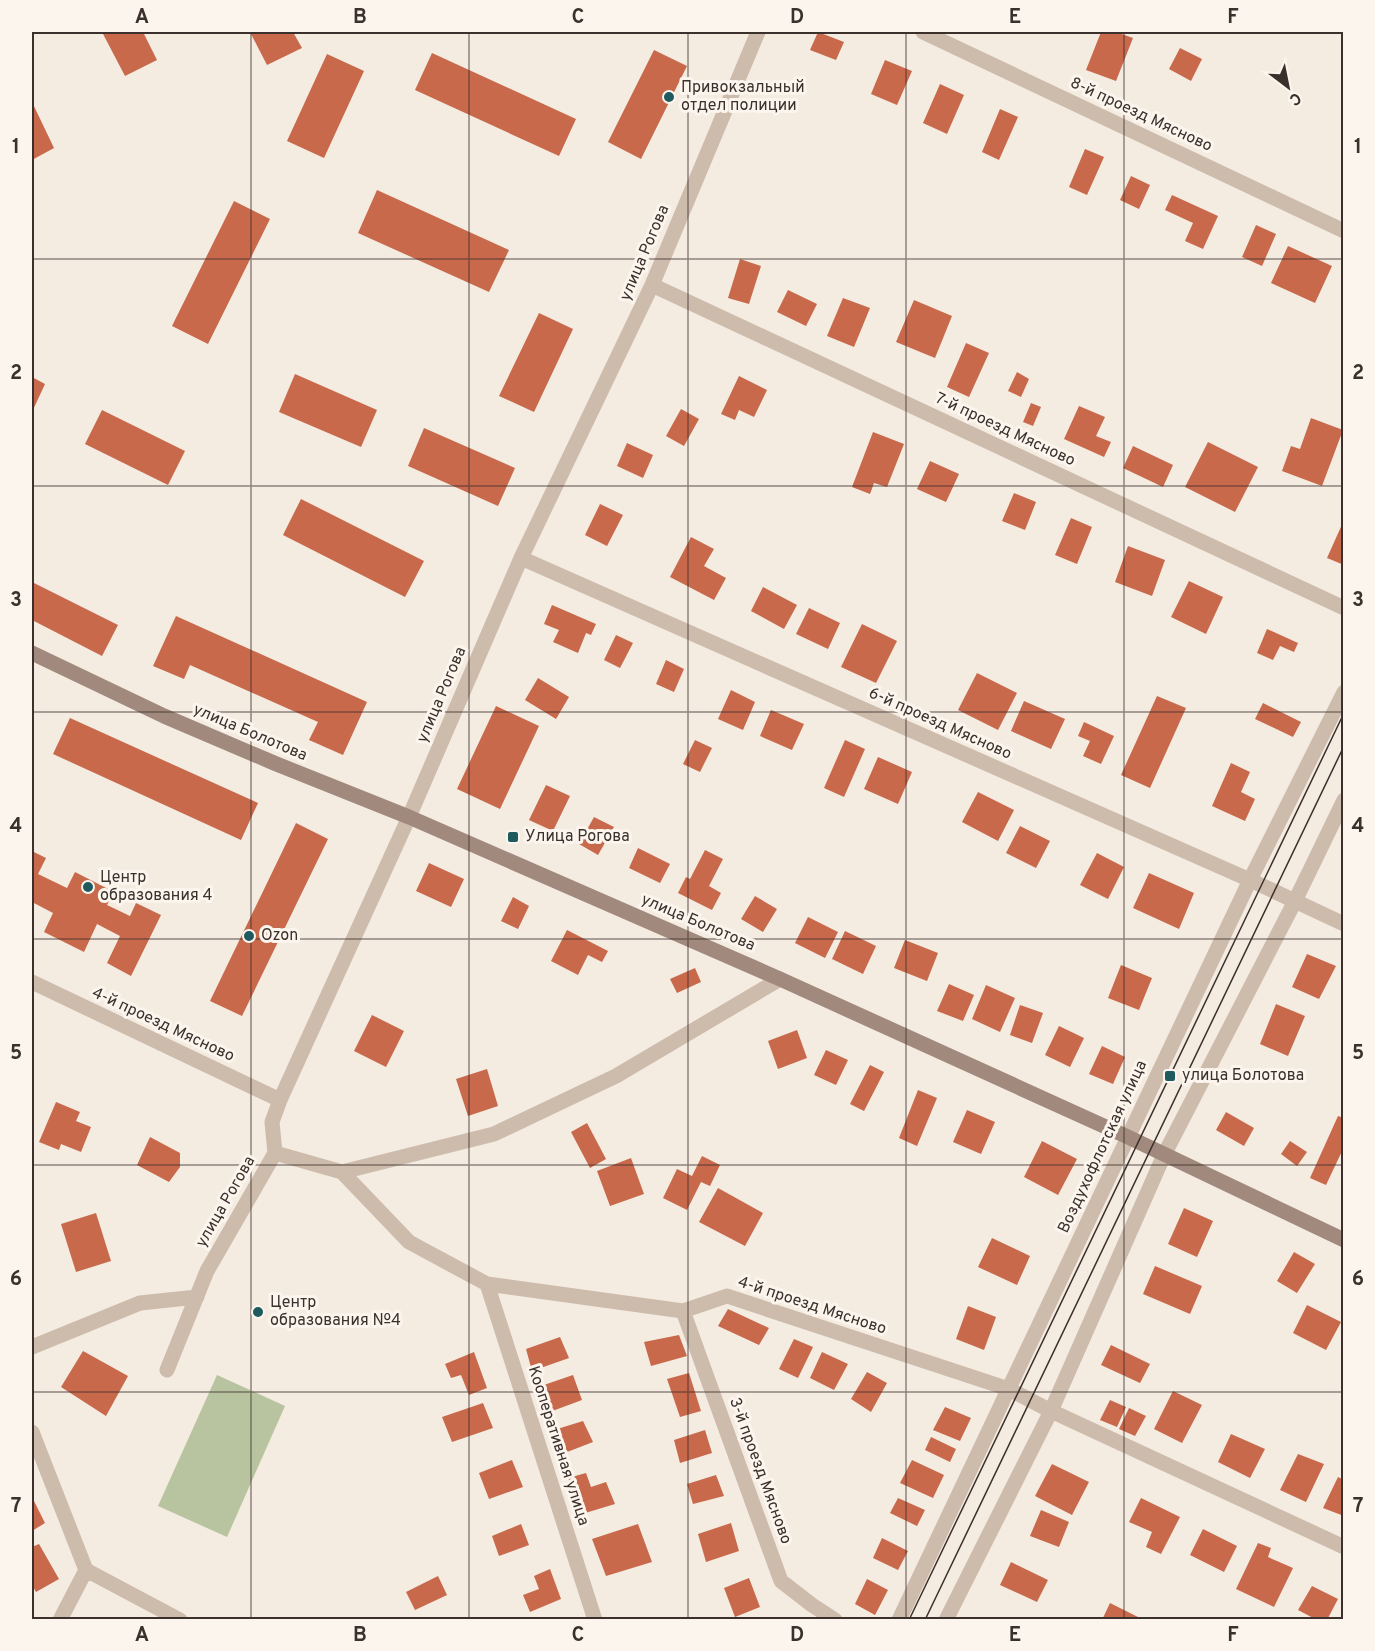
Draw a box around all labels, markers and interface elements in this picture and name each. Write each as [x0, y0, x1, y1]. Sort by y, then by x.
text: A [135, 5, 149, 31]
text: B [353, 5, 367, 31]
text: C [572, 5, 584, 31]
text: D [790, 5, 804, 31]
text: E [1009, 5, 1021, 31]
text: F [1227, 5, 1239, 31]
north arrow [1258, 57, 1318, 117]
street label: 8-й проезд Мясново [1067, 73, 1215, 157]
place label: Привокзальный отдел полиции [681, 78, 805, 116]
text: С [1285, 87, 1305, 109]
marker: Привокзальный отдел полиции [662, 90, 676, 104]
text: 1 [12, 135, 20, 161]
text: 1 [1354, 135, 1362, 161]
street label: улица Рогова [616, 202, 674, 304]
text: 2 [10, 361, 22, 387]
text: 2 [1352, 361, 1364, 387]
street label: 7-й проезд Мясново [932, 389, 1078, 471]
text: 3 [10, 588, 22, 614]
text: 3 [1352, 588, 1364, 614]
street label: улица Рогова [413, 644, 471, 746]
street label: 6-й проезд Мясново [865, 683, 1015, 765]
street label: улица Болотова [190, 700, 310, 766]
text: 4 [10, 814, 22, 840]
text: 4 [1352, 814, 1364, 840]
place label: Улица Рогова [525, 827, 630, 847]
marker: Улица Рогова [506, 830, 520, 844]
place label: Центр образования 4 [100, 868, 212, 906]
marker: Центр образования 4 [81, 880, 95, 894]
street label: улица Болотова [638, 890, 758, 956]
place label: Ozon [261, 926, 298, 946]
marker: Ozon [242, 929, 256, 943]
street label: 4-й проезд Мясново [89, 983, 237, 1067]
text: 5 [10, 1041, 22, 1067]
text: 5 [1352, 1041, 1364, 1067]
street label: Воздухофлотская улица [1054, 1057, 1152, 1237]
place label: улица Болотова [1182, 1066, 1304, 1086]
marker: улица Болотова [1163, 1069, 1177, 1083]
street label: улица Рогова [192, 1153, 260, 1251]
text: 6 [10, 1267, 22, 1293]
text: 6 [1352, 1267, 1364, 1293]
street label: 4-й проезд Мясново [735, 1273, 889, 1339]
place label: Центр образования №4 [270, 1293, 401, 1331]
marker: Центр образования №4 [251, 1305, 265, 1319]
street label: Кооперативная улица [523, 1364, 593, 1528]
street label: 3-й проезд Мясново [724, 1395, 796, 1547]
text: 7 [11, 1494, 21, 1520]
text: 7 [1353, 1494, 1363, 1520]
text: A [135, 1623, 149, 1649]
text: B [353, 1623, 367, 1649]
text: C [572, 1623, 584, 1649]
text: D [790, 1623, 804, 1649]
text: E [1009, 1623, 1021, 1649]
text: F [1227, 1623, 1239, 1649]

